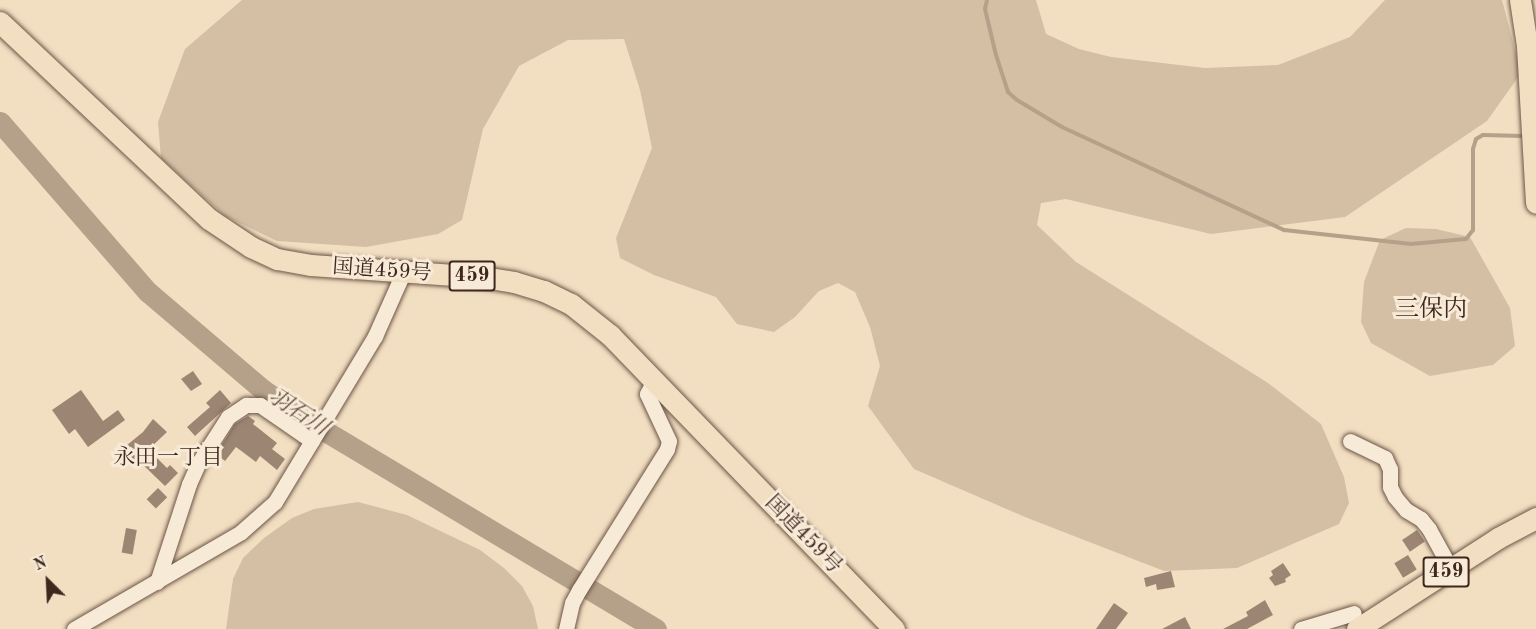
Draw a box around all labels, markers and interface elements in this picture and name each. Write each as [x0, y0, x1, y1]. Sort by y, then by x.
street label: 国道459号 [331, 255, 433, 287]
road number: 459 [448, 259, 496, 293]
district label: 三保内 [1395, 297, 1467, 325]
water label: 羽石川 [263, 384, 333, 442]
district label: 永田一丁目 [113, 446, 223, 472]
street label: 国道459号 [759, 490, 847, 580]
north arrow [18, 551, 78, 611]
text: N [32, 555, 50, 574]
road number: 459 [1422, 555, 1470, 589]

